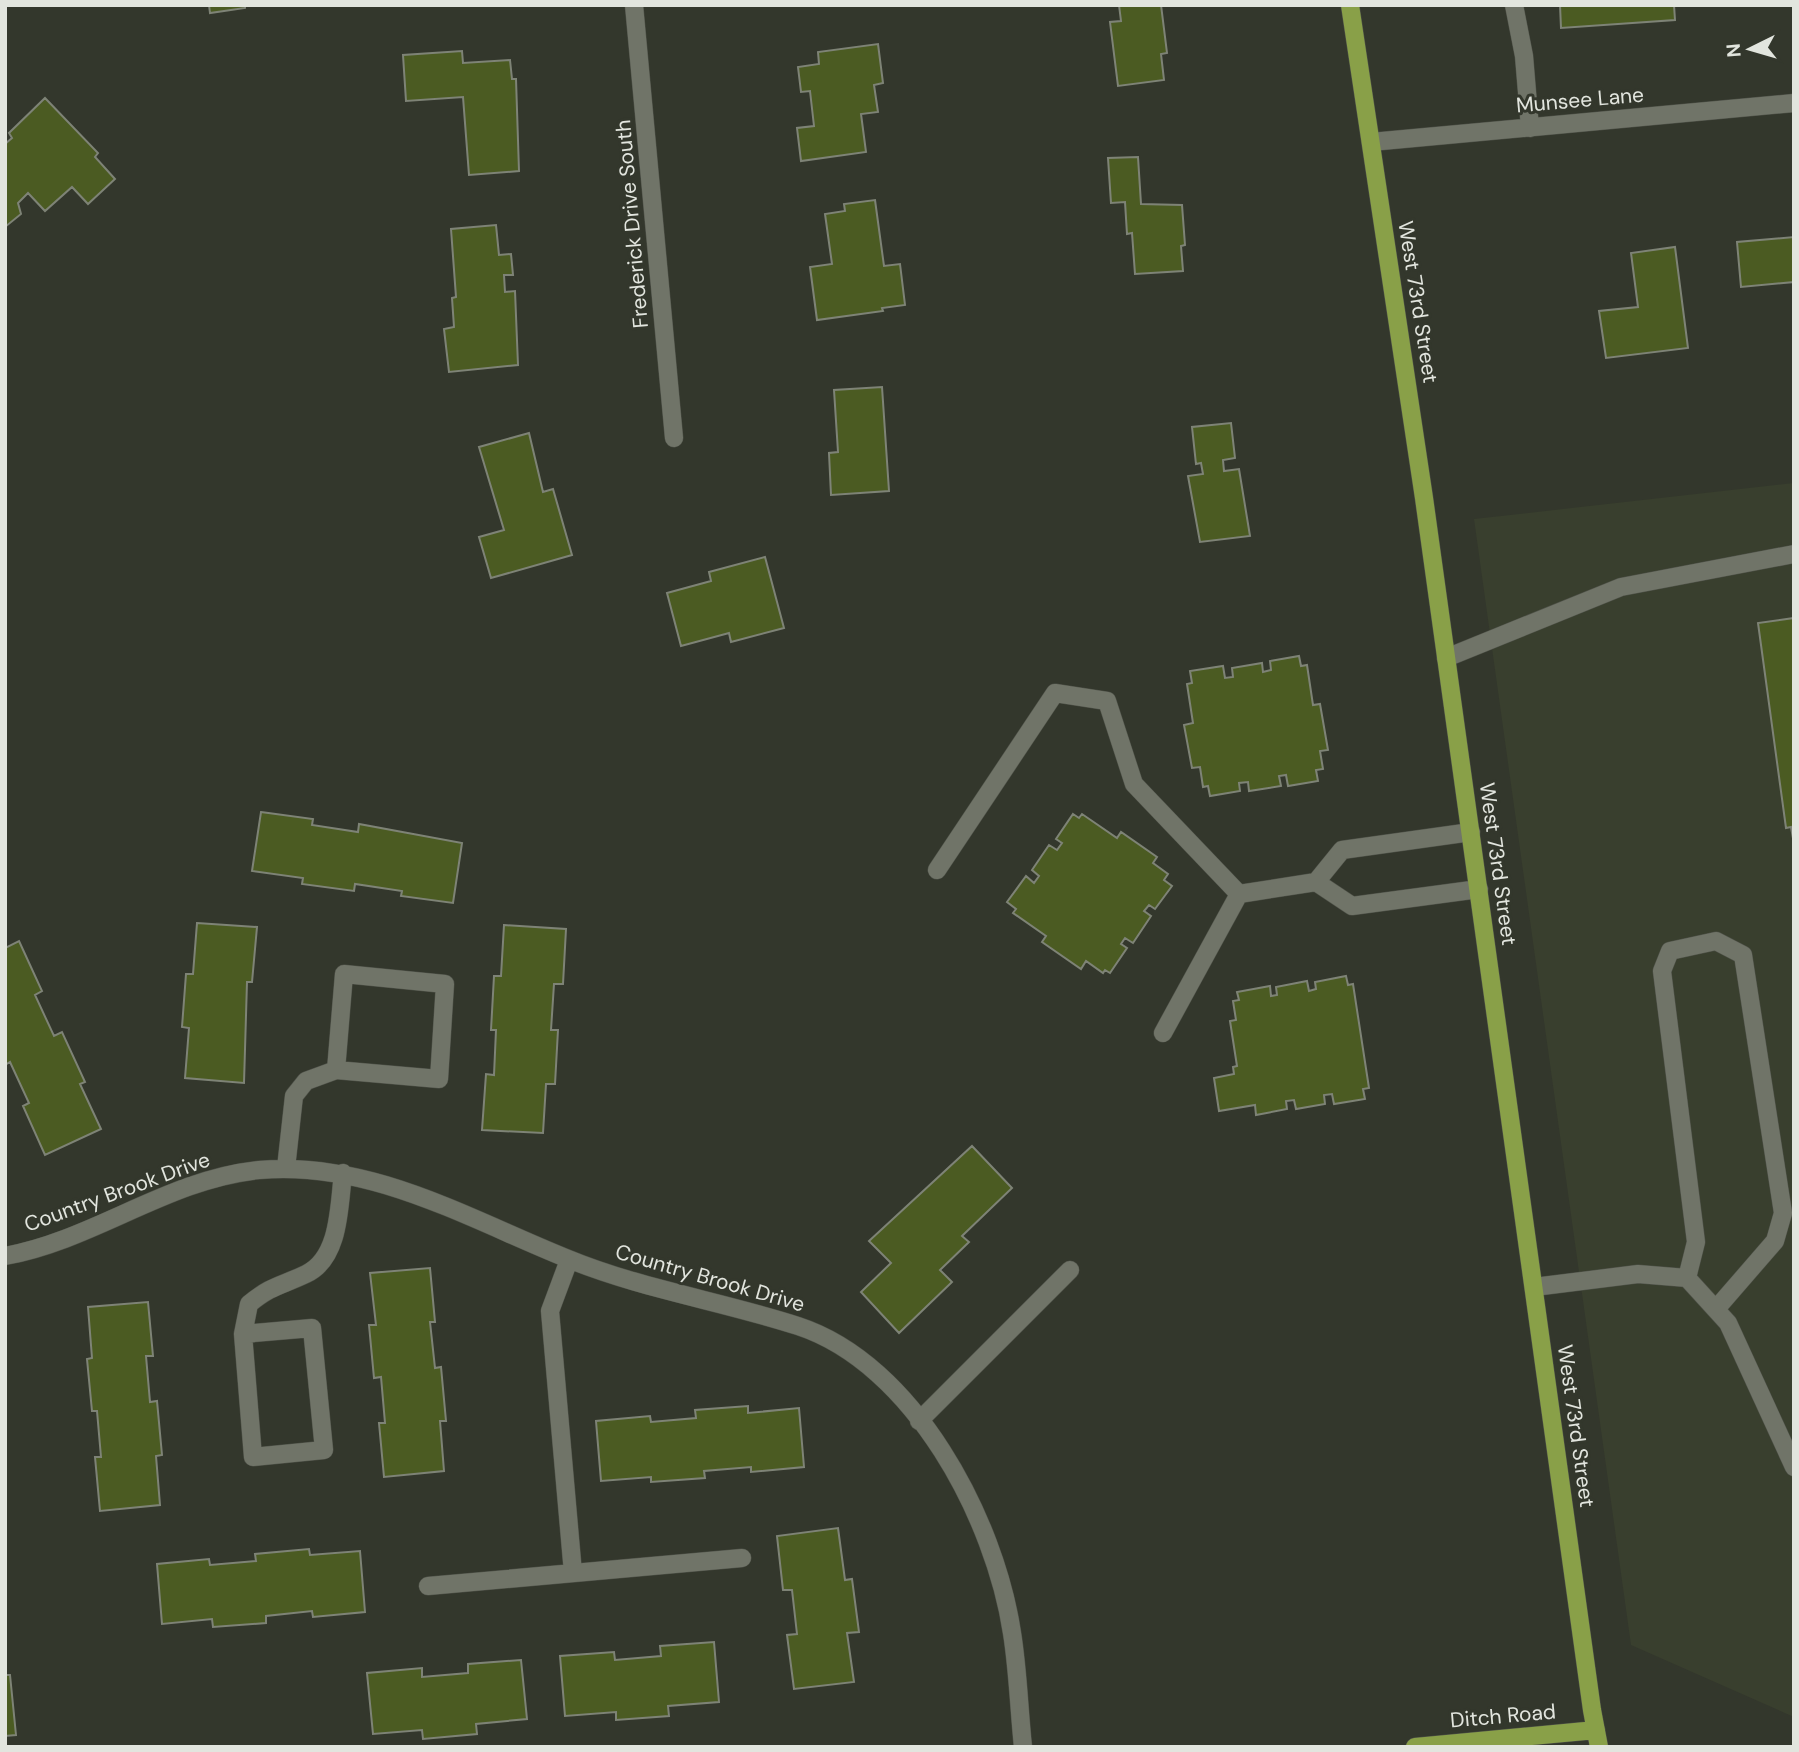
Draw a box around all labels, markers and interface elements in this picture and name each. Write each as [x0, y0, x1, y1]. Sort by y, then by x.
north arrow [1715, 14, 1785, 84]
text: N [1721, 42, 1747, 58]
street label: Munsee Lane [1515, 80, 1645, 120]
street label: Frederick Drive South [609, 119, 655, 329]
street label: West 73rd Street [1391, 219, 1445, 385]
street label: West 73rd Street [1473, 781, 1523, 947]
street label: Country Brook Drive [20, 1145, 214, 1239]
street label: Country Brook Drive [612, 1238, 808, 1318]
street label: West 73rd Street [1551, 1343, 1601, 1509]
street label: Ditch Road [1449, 1697, 1557, 1735]

